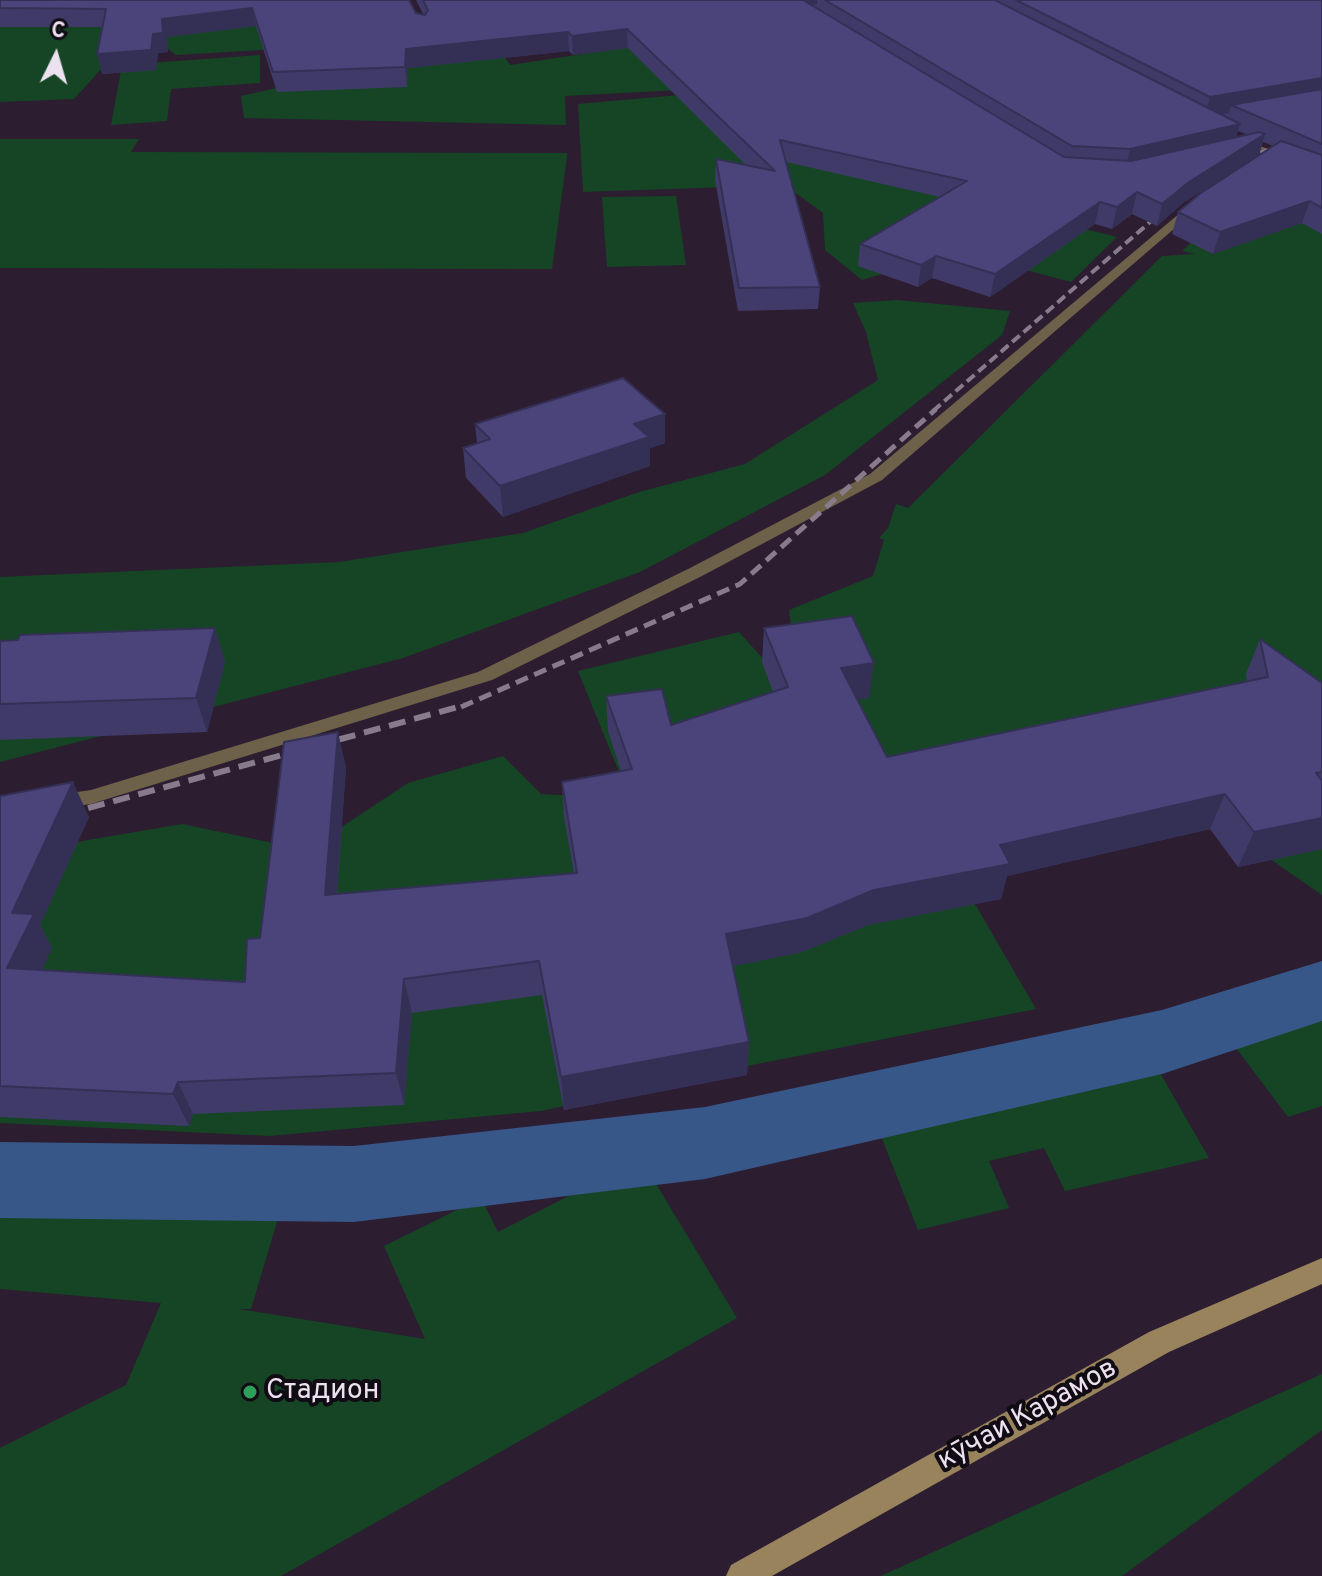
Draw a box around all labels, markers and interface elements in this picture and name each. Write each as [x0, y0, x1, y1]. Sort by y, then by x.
north arrow [16, 16, 96, 96]
text: С [50, 18, 66, 46]
street label: кӯчаи Карамов [933, 1353, 1123, 1479]
place label: Стадион [266, 1375, 379, 1409]
marker: Стадион [241, 1383, 259, 1401]

